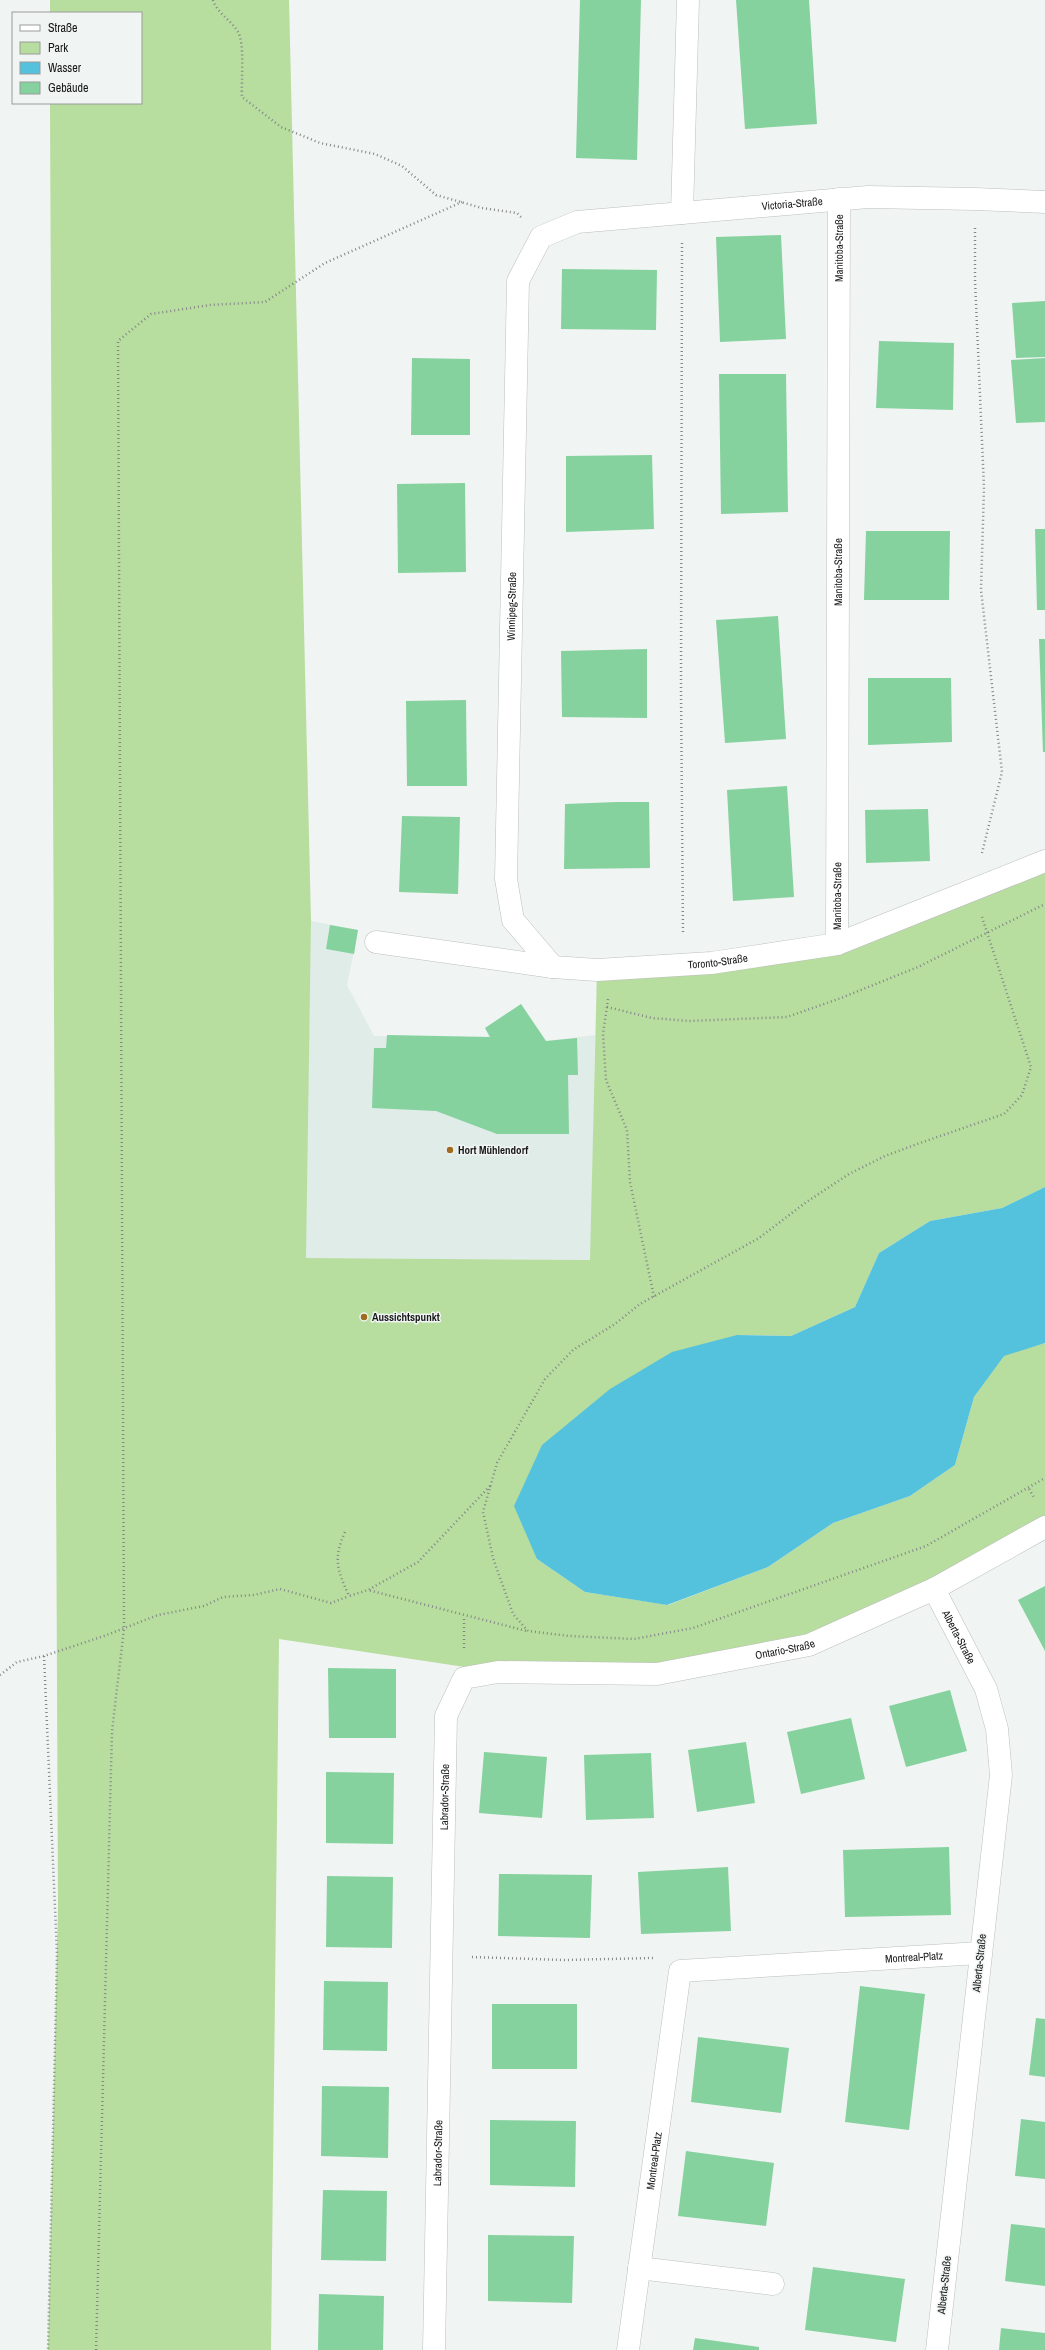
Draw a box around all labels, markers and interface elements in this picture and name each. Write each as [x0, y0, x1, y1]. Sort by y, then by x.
legend [12, 12, 142, 104]
text: Straße [48, 20, 78, 36]
text: Park [48, 40, 68, 56]
text: Wasser [48, 60, 82, 76]
text: Gebäude [48, 80, 89, 96]
street label: Victoria-Straße [761, 194, 823, 213]
street label: Manitoba-Straße [832, 214, 846, 282]
street label: Manitoba-Straße [831, 538, 845, 606]
street label: Winnipeg-Straße [504, 572, 519, 641]
street label: Manitoba-Straße [830, 862, 844, 930]
street label: Toronto-Straße [687, 951, 749, 971]
place label: Hort Mühlendorf [458, 1143, 528, 1157]
marker: Hort Mühlendorf [445, 1145, 455, 1155]
place label: Aussichtspunkt [372, 1310, 440, 1324]
marker: Aussichtspunkt [359, 1312, 369, 1322]
street label: Alberta-Straße [939, 1607, 979, 1666]
street label: Ontario-Straße [754, 1636, 817, 1662]
street label: Labrador-Straße [437, 1764, 452, 1830]
street label: Alberta-Straße [969, 1933, 989, 1994]
street label: Montreal-Platz [885, 1948, 944, 1966]
street label: Labrador-Straße [430, 2120, 445, 2186]
street label: Montreal-Platz [643, 2130, 665, 2191]
street label: Alberta-Straße [934, 2255, 954, 2316]

